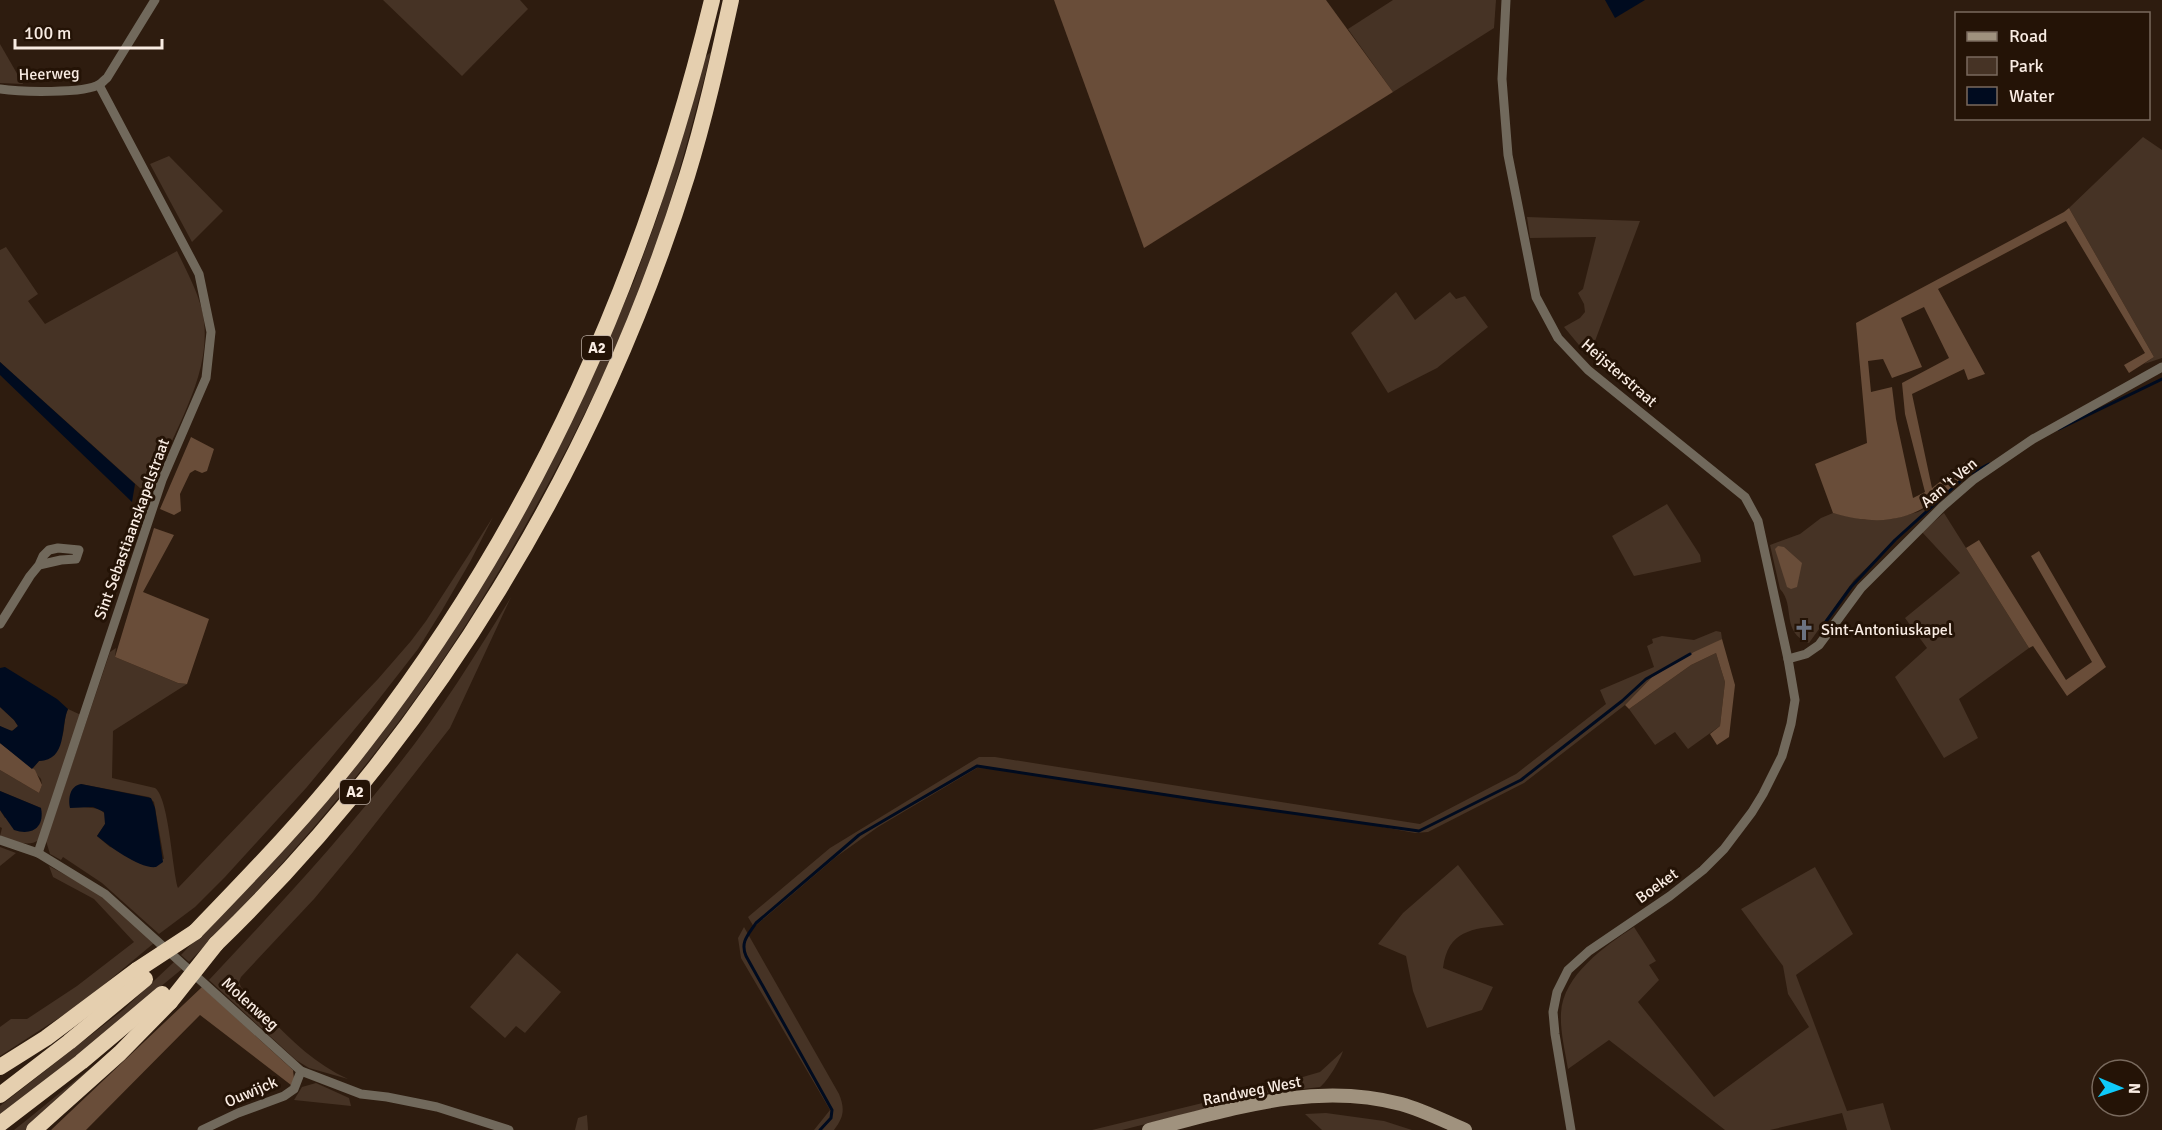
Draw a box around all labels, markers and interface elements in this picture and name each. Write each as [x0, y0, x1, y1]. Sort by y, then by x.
scale bar [15, 12, 162, 50]
legend [1955, 12, 2150, 120]
text: 100 m [24, 22, 71, 44]
text: Road [2009, 25, 2048, 47]
text: Park [2009, 55, 2044, 77]
street label: Heerweg [18, 63, 80, 85]
text: Water [2009, 85, 2055, 107]
street label: Heijsterstraat [1577, 335, 1661, 412]
road number: A2 [582, 336, 612, 360]
street label: Sint Sebastiaanskapelstraat [90, 436, 174, 622]
street label: Aan 't Ven [1917, 454, 1981, 512]
church icon: Sint-Antoniuskapel [1792, 618, 1816, 642]
place label: Sint-Antoniuskapel [1821, 620, 1953, 640]
road number: A2 [340, 780, 370, 804]
street label: Boeket [1632, 864, 1682, 908]
street label: Molenweg [217, 973, 283, 1035]
north arrow [2090, 1058, 2150, 1118]
street label: Ouwijck [222, 1072, 280, 1112]
street label: Randweg West [1201, 1072, 1303, 1110]
text: N [2124, 1083, 2144, 1094]

